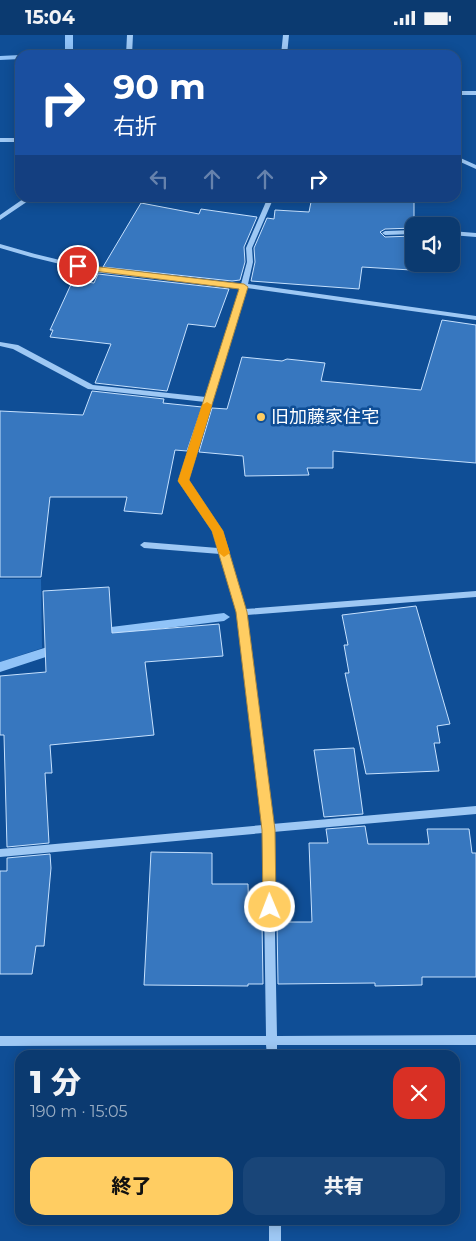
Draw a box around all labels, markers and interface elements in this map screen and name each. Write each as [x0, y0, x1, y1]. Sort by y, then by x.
text: 15:04 [25, 6, 75, 29]
text: 90 m [113, 65, 206, 108]
icon: right [30, 70, 95, 135]
text: 右折 [113, 113, 157, 140]
icon: left [145, 165, 173, 193]
icon: ahead [198, 165, 226, 193]
icon: ahead [251, 165, 279, 193]
icon: right [304, 165, 332, 193]
map controls [405, 217, 460, 272]
button: sound [405, 217, 460, 272]
pin [57, 245, 99, 287]
icon: arrive [64, 252, 92, 280]
place label: 旧加藤家住宅 [271, 406, 379, 428]
marker: 旧加藤家住宅 [255, 411, 267, 423]
position arrow [243, 880, 295, 932]
text: 1 分 [30, 1064, 81, 1101]
button: close [393, 1067, 445, 1119]
text: 190 m · 15:05 [30, 1102, 128, 1121]
button: 終了 [30, 1157, 233, 1215]
button: 共有 [243, 1157, 445, 1215]

